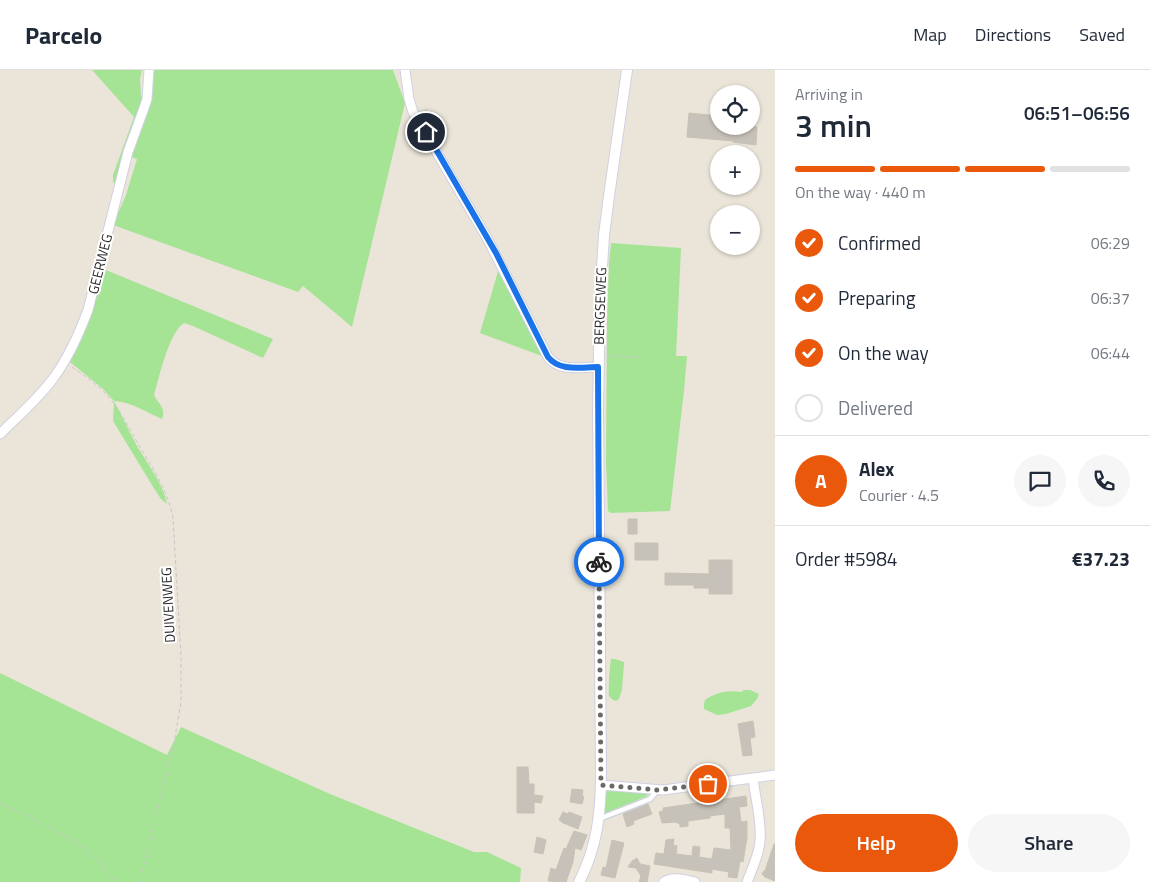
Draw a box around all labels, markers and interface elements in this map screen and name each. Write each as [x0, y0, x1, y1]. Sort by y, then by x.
text: Parcelo [25, 17, 102, 53]
text: Map [913, 21, 947, 48]
text: Directions [975, 21, 1051, 48]
text: Saved [1079, 21, 1125, 48]
text: Arriving in [795, 82, 863, 106]
map controls [710, 85, 760, 255]
button: locate [710, 85, 760, 135]
text: 06:51–06:56 [1024, 98, 1130, 127]
text: 3 min [795, 101, 872, 149]
pin [405, 111, 447, 153]
icon: home [412, 118, 440, 146]
button: + [710, 145, 760, 195]
text: On the way · 440 m [795, 180, 926, 204]
button: − [710, 205, 760, 255]
text: Confirmed [838, 228, 921, 257]
icon: check [795, 229, 823, 257]
text: 06:29 [1091, 231, 1130, 255]
street label: GEERWEG [82, 232, 117, 296]
street label: BERGSEWEG [588, 267, 611, 345]
text: Preparing [838, 283, 915, 312]
icon: check [795, 284, 823, 312]
text: 06:37 [1091, 286, 1130, 310]
text: On the way [838, 338, 929, 367]
icon: check [795, 339, 823, 367]
text: 06:44 [1091, 341, 1130, 365]
text: Delivered [838, 393, 913, 422]
text: Alex [859, 454, 894, 483]
button: chat [1014, 455, 1066, 507]
button: phone [1078, 455, 1130, 507]
text: A [815, 466, 827, 495]
text: Courier · 4.5 [859, 483, 939, 507]
courier [574, 537, 624, 587]
text: Order #5984 [795, 544, 897, 573]
text: €37.23 [1072, 544, 1130, 573]
icon: bike [585, 548, 613, 576]
street label: DUIVENWEG [155, 567, 180, 643]
pin [687, 763, 729, 805]
icon: bag [694, 770, 722, 798]
button: Help [795, 814, 958, 872]
button: Share [968, 814, 1130, 872]

